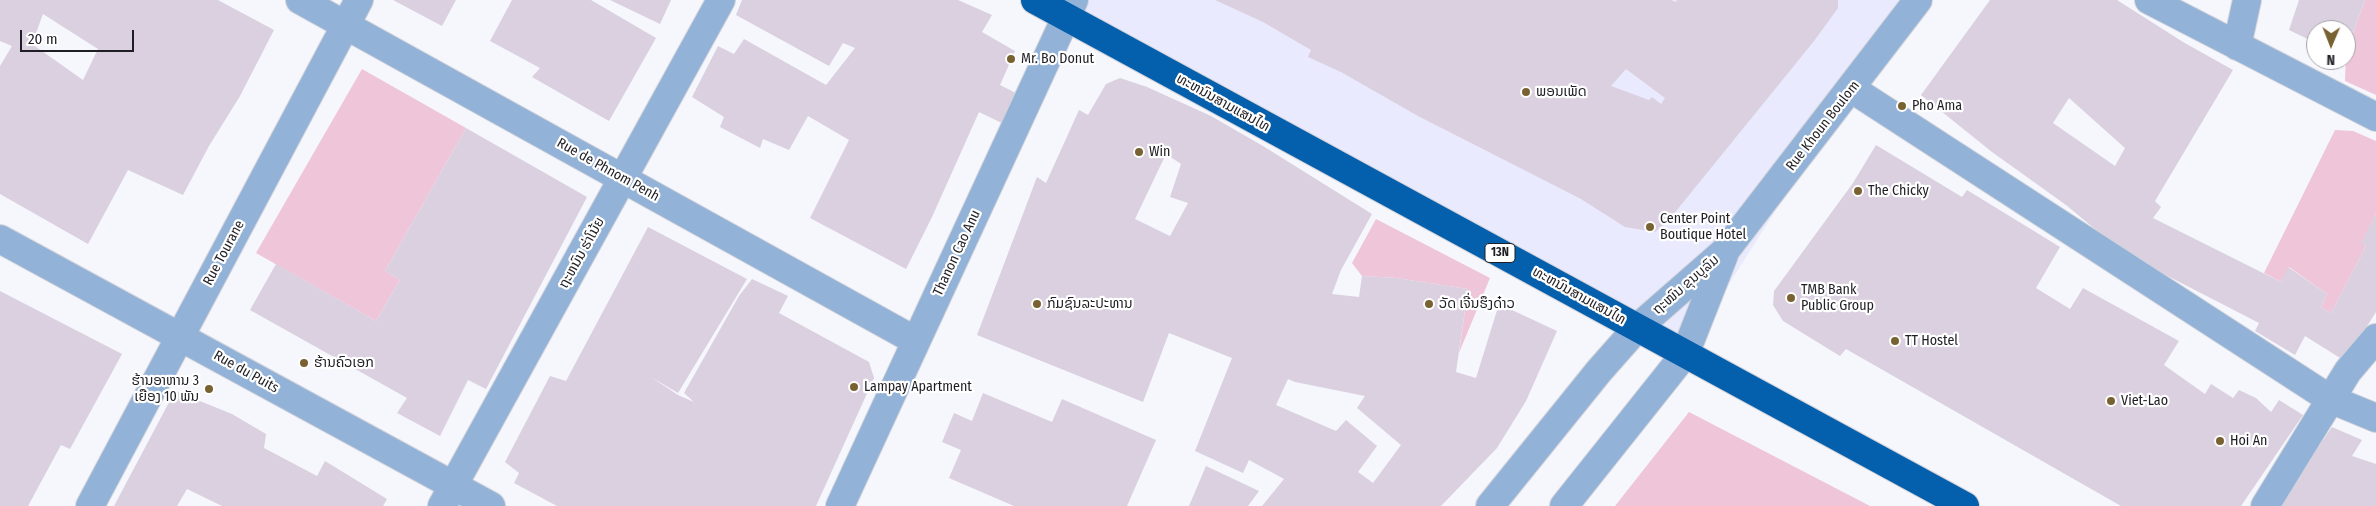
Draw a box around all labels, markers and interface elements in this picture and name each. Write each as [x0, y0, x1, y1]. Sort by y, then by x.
scale bar [22, 20, 136, 52]
north arrow [2306, 20, 2356, 70]
text: 20 m [28, 30, 58, 48]
place label: Mr. Bo Donut [1021, 51, 1094, 67]
text: N [2326, 51, 2335, 68]
marker: Mr. Bo Donut [1005, 53, 1017, 65]
street label: ທະຫນົນສາມແສນໄທ [1173, 70, 1273, 136]
street label: Rue Khoun Boulom [1783, 78, 1863, 174]
place label: ພອນເພັດ [1536, 84, 1587, 100]
marker: ພອນເພັດ [1520, 86, 1532, 98]
place label: Pho Ama [1912, 98, 1962, 114]
marker: Pho Ama [1896, 100, 1908, 112]
street label: Rue de Phnom Penh [554, 135, 662, 205]
place label: Win [1149, 144, 1170, 160]
marker: Win [1133, 146, 1145, 158]
place label: The Chicky [1868, 183, 1929, 199]
marker: The Chicky [1852, 185, 1864, 197]
street label: Thanon Cao Anu [930, 207, 984, 299]
place label: Center Point Boutique Hotel [1660, 211, 1746, 243]
street label: ຖະຫນົນ ຮ່າໂນ້ຍ [556, 214, 608, 292]
street label: Rue Tourane [200, 218, 248, 288]
marker: Center Point Boutique Hotel [1644, 221, 1656, 233]
road number: 13N [1485, 244, 1515, 262]
street label: ຖະໜົນ ຂຸນບູລົມ [1649, 252, 1723, 318]
street label: ທະຫນົນສາມແສນໄທ [1529, 263, 1629, 329]
place label: TMB Bank Public Group [1801, 282, 1874, 314]
marker: TMB Bank Public Group [1785, 292, 1797, 304]
place label: ກົມຊົນລະປະທານ [1047, 296, 1132, 312]
place label: ວັດ ເຈີ່ນຮຶງດ໋າວ [1439, 296, 1515, 312]
marker: ກົມຊົນລະປະທານ [1031, 298, 1043, 310]
marker: ວັດ ເຈີ່ນຮຶງດ໋າວ [1423, 298, 1435, 310]
place label: TT Hostel [1905, 333, 1958, 349]
marker: TT Hostel [1889, 335, 1901, 347]
street label: Rue du Puits [211, 347, 281, 397]
place label: ຮ້ານຄົວເອກ [314, 355, 374, 371]
marker: ຮ້ານຄົວເອກ [298, 357, 310, 369]
place label: ຮ້ານອາຫານ 3 ເຍືອງ 10 ພັນ [132, 373, 199, 406]
place label: Lampay Apartment [864, 379, 972, 395]
marker: Lampay Apartment [848, 381, 860, 393]
marker: ຮ້ານອາຫານ 3 ເຍືອງ 10 ພັນ [203, 383, 215, 395]
place label: Viet-Lao [2121, 393, 2168, 409]
marker: Viet-Lao [2105, 395, 2117, 407]
place label: Hoi An [2230, 433, 2267, 449]
marker: Hoi An [2214, 435, 2226, 447]

